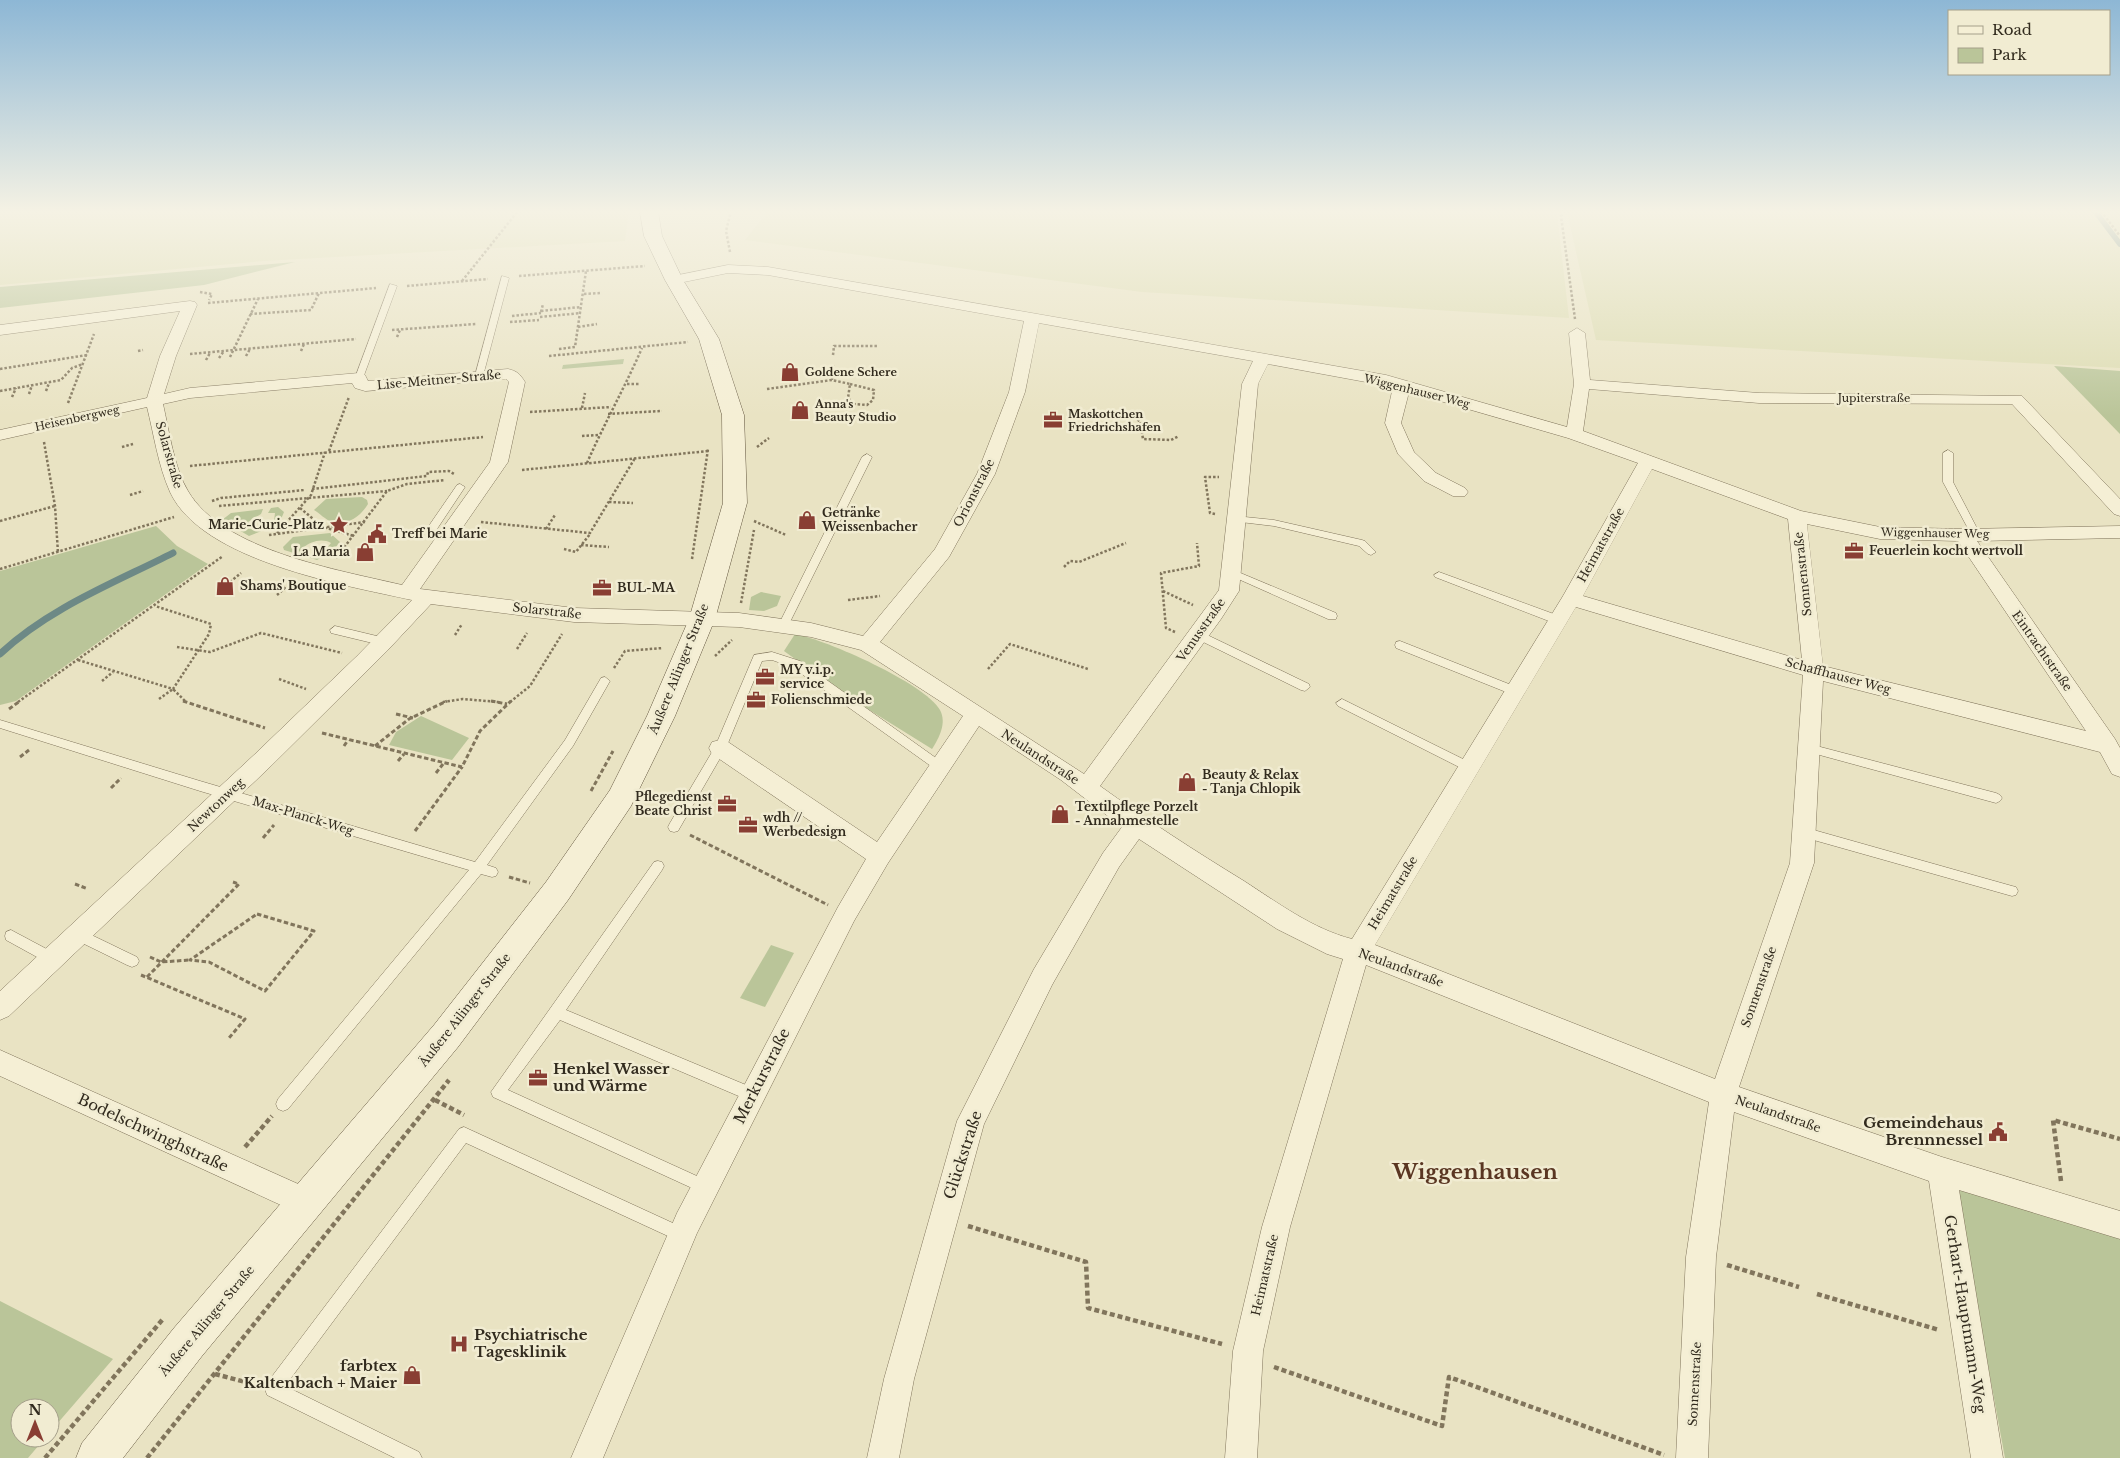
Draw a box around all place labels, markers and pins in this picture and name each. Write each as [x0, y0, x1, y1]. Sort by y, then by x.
shop icon: Goldene Schere [779, 361, 801, 383]
place label: Goldene Schere [805, 365, 897, 379]
place label: Anna's Beauty Studio [814, 397, 896, 424]
shop icon: Anna's Beauty Studio [789, 399, 811, 421]
place label: Maskottchen Friedrichshafen [1068, 407, 1161, 434]
office icon: Maskottchen Friedrichshafen [1042, 409, 1064, 431]
place label: Getränke Weissenbacher [821, 505, 917, 534]
shop icon: Getränke Weissenbacher [796, 509, 818, 531]
place icon: Marie-Curie-Platz [328, 514, 350, 536]
place label: Marie-Curie-Platz [208, 517, 324, 532]
public building icon: Treff bei Marie [366, 523, 388, 545]
place label: Treff bei Marie [392, 526, 488, 541]
office icon: Feuerlein kocht wertvoll [1843, 540, 1865, 562]
shop icon: La Maria [354, 541, 376, 563]
place label: Feuerlein kocht wertvoll [1869, 543, 2024, 558]
place label: La Maria [293, 544, 350, 559]
shop icon: Shams' Boutique [214, 575, 236, 597]
office icon: BUL-MA [591, 577, 613, 599]
place label: Shams' Boutique [240, 578, 346, 593]
place label: BUL-MA [617, 580, 676, 595]
place label: MY v.i.p. service [780, 662, 834, 691]
office icon: MY v.i.p. service [754, 666, 776, 688]
office icon: Folienschmiede [745, 689, 767, 711]
place label: Folienschmiede [771, 692, 872, 707]
place label: Beauty & Relax - Tanja Chlopik [1202, 767, 1302, 796]
shop icon: Beauty & Relax - Tanja Chlopik [1176, 771, 1198, 793]
place label: Pflegedienst Beate Christ [635, 789, 712, 818]
office icon: Pflegedienst Beate Christ [716, 793, 738, 815]
place label: Textilpflege Porzelt - Annahmestelle [1075, 799, 1198, 828]
shop icon: Textilpflege Porzelt - Annahmestelle [1049, 803, 1071, 825]
place label: wdh // Werbedesign [762, 810, 847, 839]
office icon: wdh // Werbedesign [737, 814, 759, 836]
place label: Henkel Wasser und Wärme [553, 1059, 670, 1095]
office icon: Henkel Wasser und Wärme [527, 1067, 549, 1089]
place label: Gemeindehaus Brennnessel [1863, 1113, 1984, 1149]
public building icon: Gemeindehaus Brennnessel [1987, 1121, 2009, 1143]
place label: Psychiatrische Tagesklinik [474, 1325, 588, 1361]
hospital icon: Psychiatrische Tagesklinik [448, 1333, 470, 1355]
place label: farbtex Kaltenbach + Maier [244, 1356, 398, 1392]
shop icon: farbtex Kaltenbach + Maier [401, 1364, 423, 1386]

